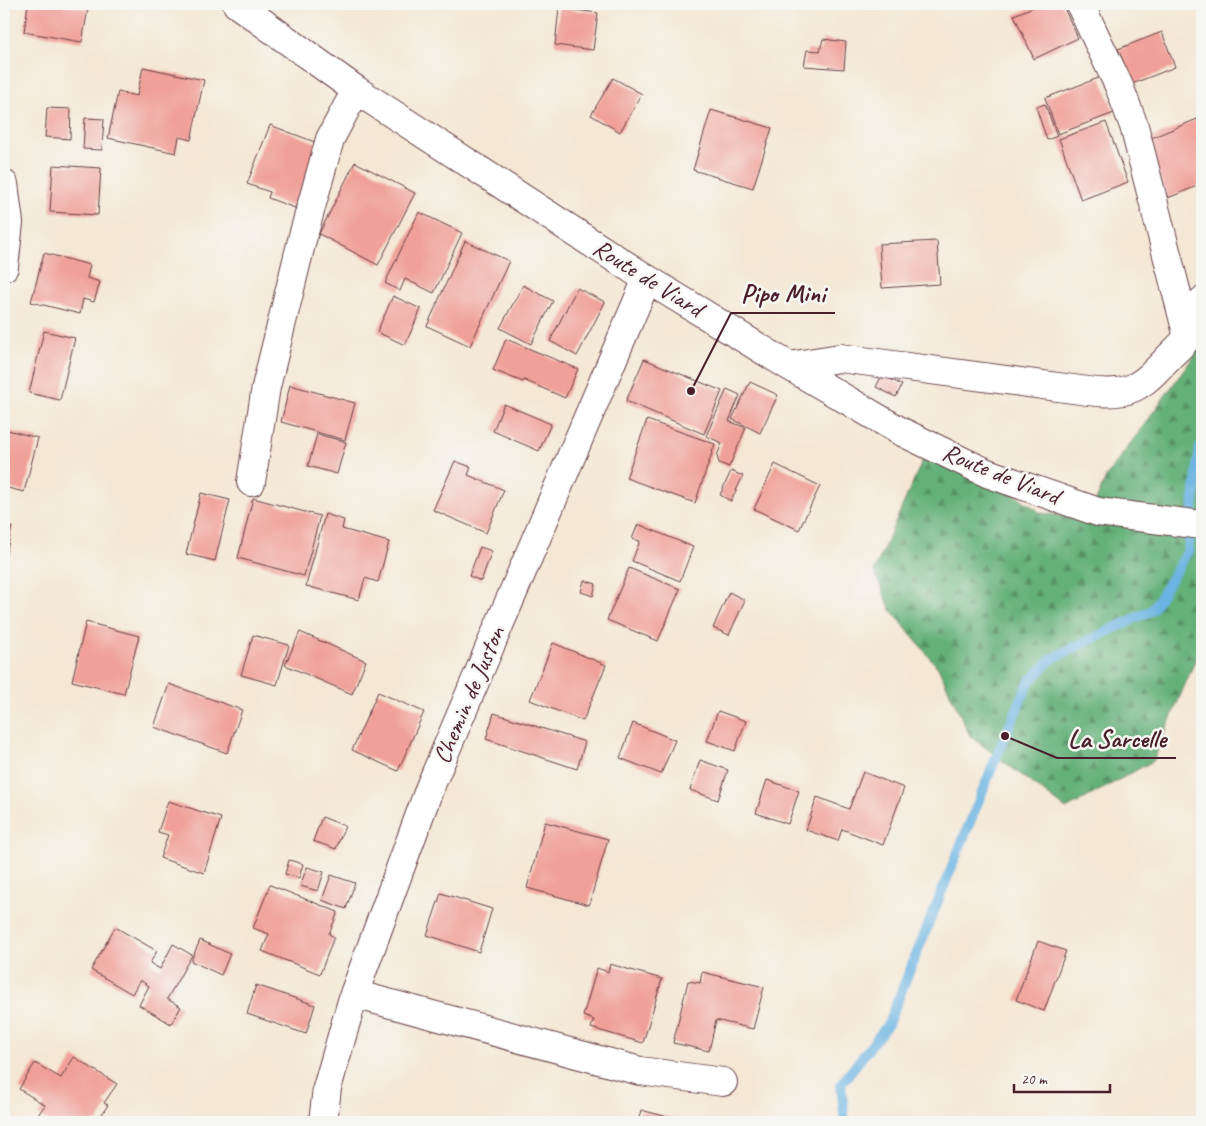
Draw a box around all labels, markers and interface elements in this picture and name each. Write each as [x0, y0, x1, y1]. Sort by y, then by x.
street label: Route de Viard [587, 232, 712, 327]
callout: Pipo Mini [731, 272, 835, 313]
text: Pipo Mini [741, 277, 829, 310]
street label: Route de Viard [938, 436, 1068, 514]
street label: Chemin de Juston [426, 621, 513, 768]
callout: La Sarcelle [1057, 717, 1176, 758]
text: La Sarcelle [1068, 722, 1168, 755]
scale bar [1014, 1061, 1110, 1093]
text: 20 m [1021, 1070, 1048, 1089]

